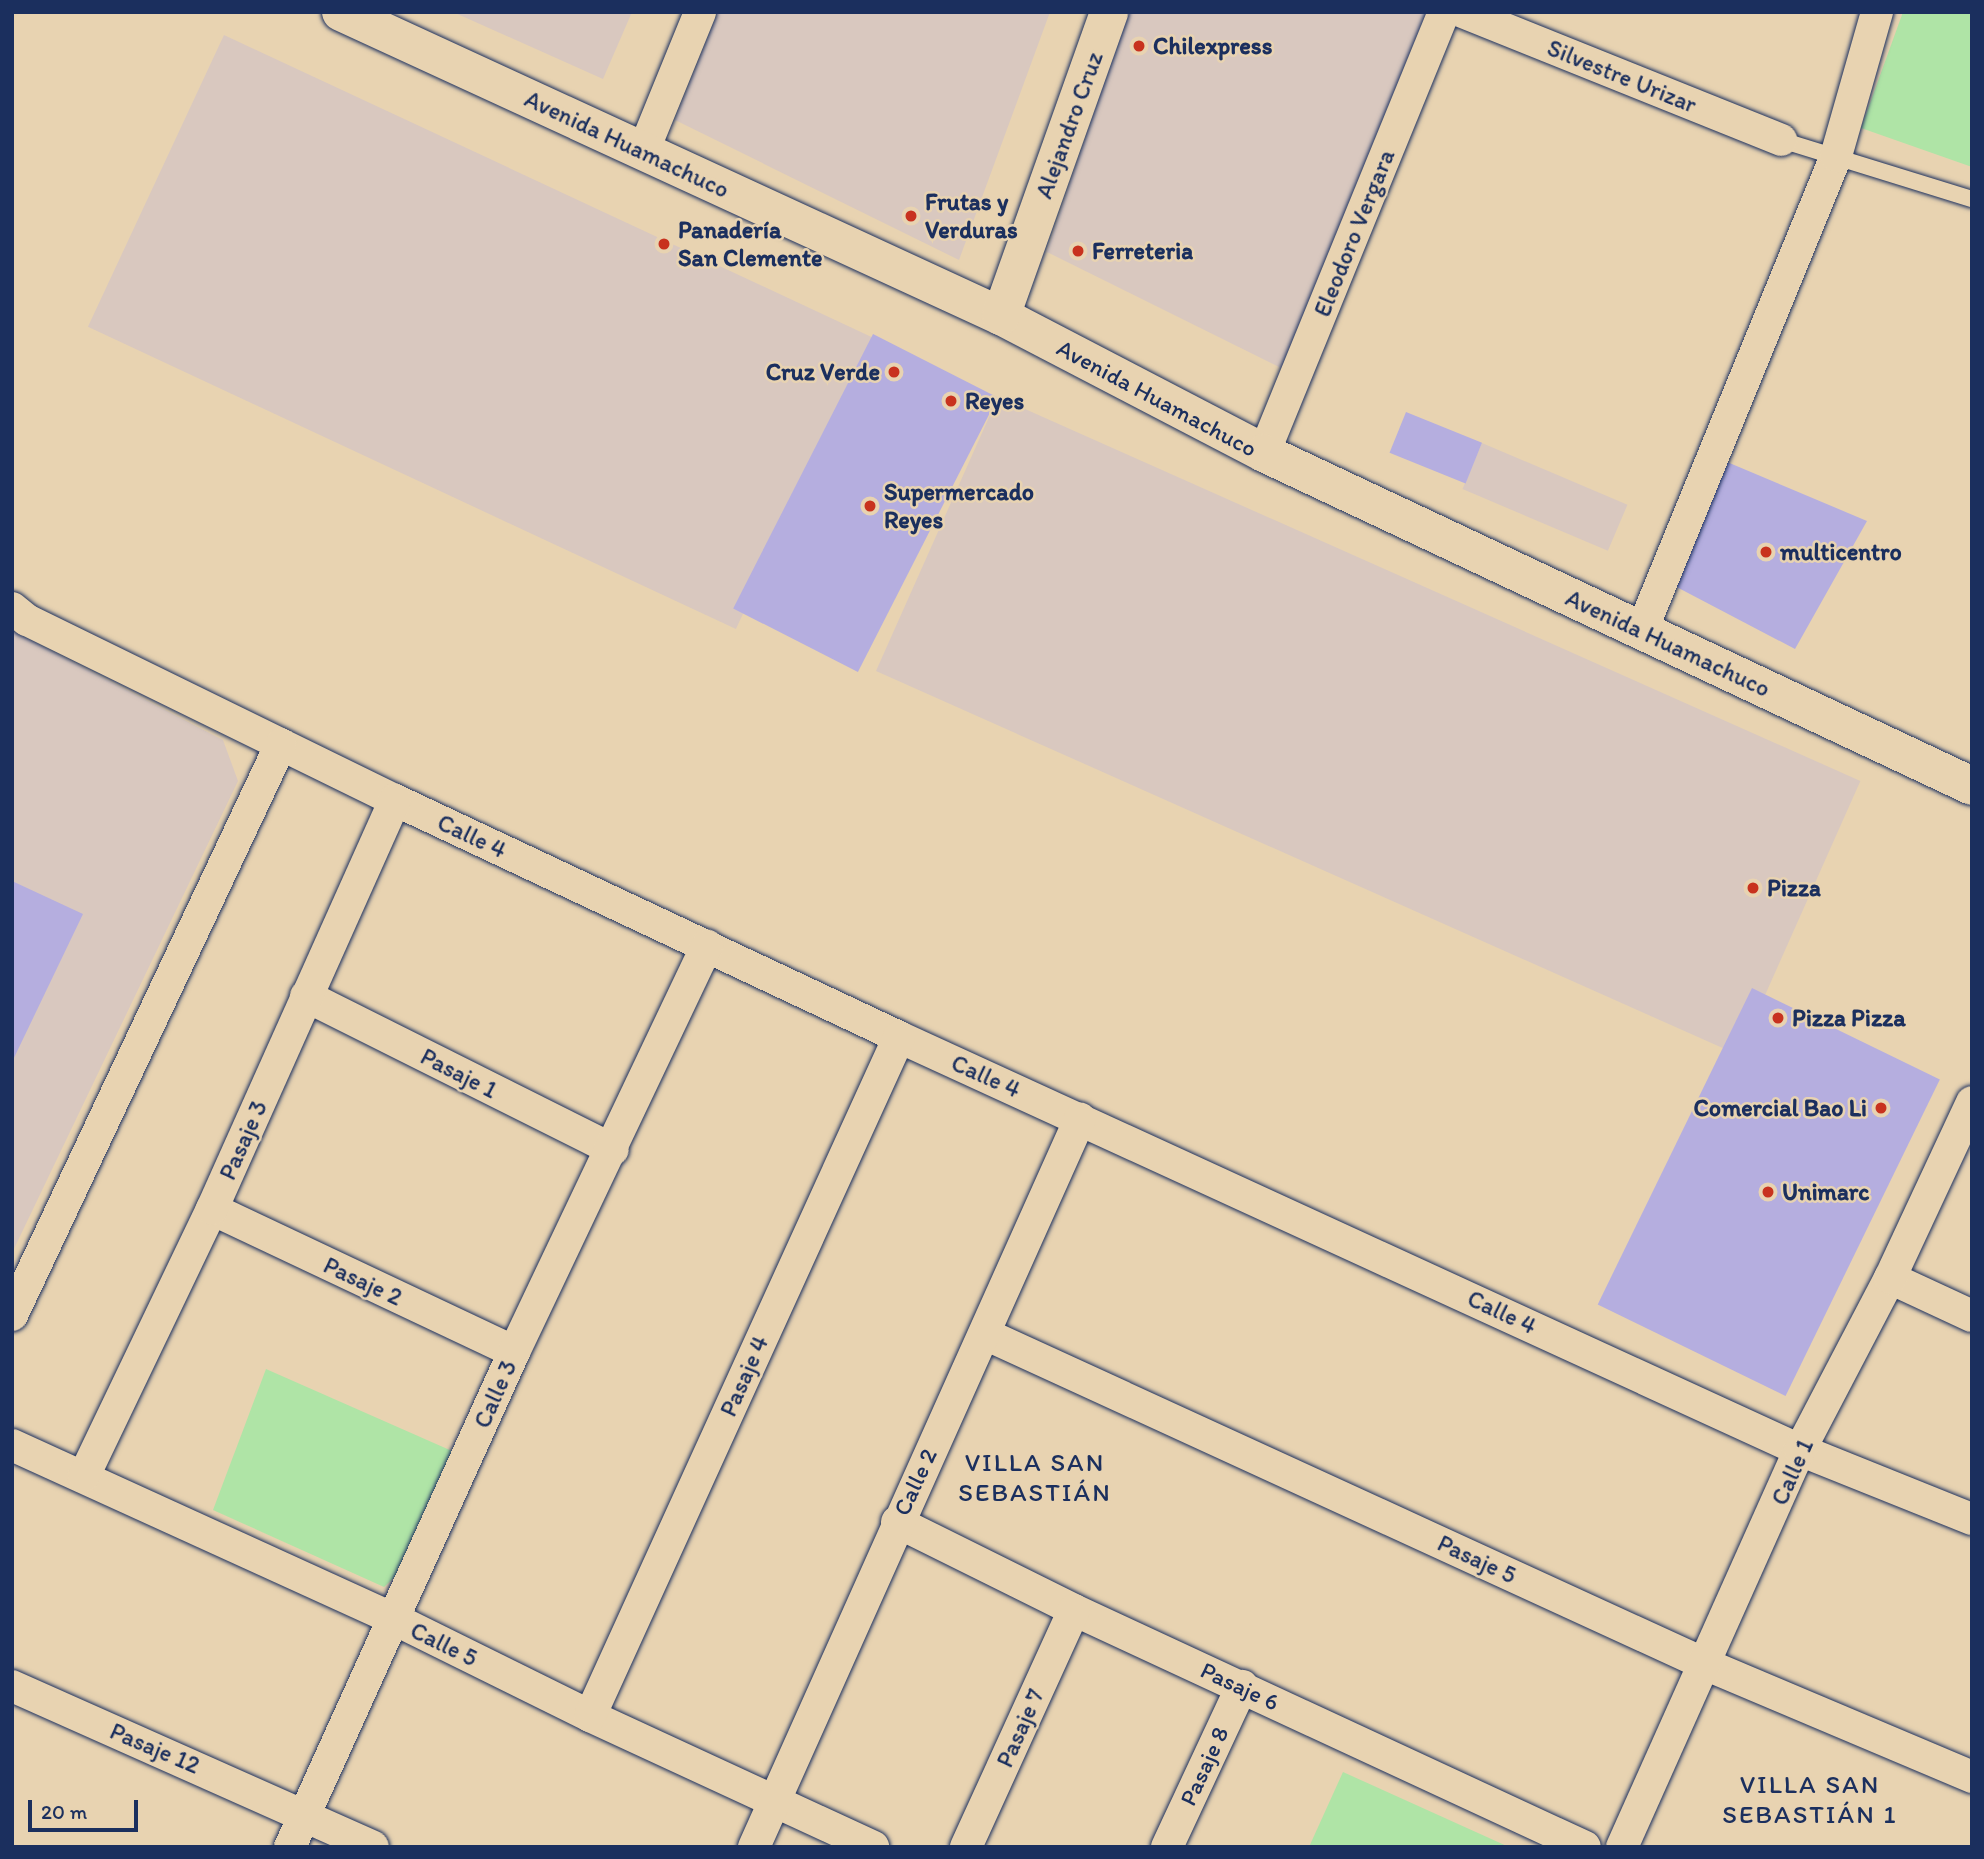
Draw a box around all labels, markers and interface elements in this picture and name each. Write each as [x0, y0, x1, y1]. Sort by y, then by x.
place label: Chilexpress [1153, 32, 1272, 60]
street label: Silvestre Urizar [1543, 33, 1701, 119]
marker: Chilexpress [1131, 38, 1147, 54]
street label: Alejandro Cruz [1029, 48, 1109, 202]
street label: Avenida Huamachuco [520, 84, 734, 204]
street label: Eleodoro Vergara [1308, 146, 1400, 320]
place label: Frutas y Verduras [925, 188, 1018, 244]
marker: Frutas y Verduras [903, 208, 919, 224]
place label: Panadería San Clemente [678, 216, 822, 272]
marker: Panadería San Clemente [656, 236, 672, 252]
place label: Ferreteria [1092, 237, 1193, 265]
marker: Ferreteria [1070, 243, 1086, 259]
street label: Avenida Huamachuco [1052, 333, 1262, 463]
place label: Cruz Verde [767, 358, 880, 386]
marker: Cruz Verde [886, 364, 902, 380]
place label: Reyes [965, 387, 1024, 415]
marker: Reyes [943, 393, 959, 409]
place label: Supermercado Reyes [884, 478, 1034, 534]
marker: Supermercado Reyes [862, 498, 878, 514]
place label: multicentro [1780, 538, 1902, 566]
marker: multicentro [1758, 544, 1774, 560]
street label: Avenida Huamachuco [1561, 583, 1775, 703]
street label: Calle 4 [433, 808, 511, 864]
place label: Pizza [1767, 874, 1821, 902]
marker: Pizza [1745, 880, 1761, 896]
place label: Pizza Pizza [1792, 1004, 1905, 1032]
marker: Pizza Pizza [1770, 1010, 1786, 1026]
street label: Pasaje 1 [416, 1042, 502, 1104]
street label: Calle 4 [947, 1048, 1025, 1104]
place label: Comercial Bao Li [1693, 1094, 1867, 1122]
street label: Pasaje 3 [213, 1096, 273, 1184]
marker: Comercial Bao Li [1873, 1100, 1889, 1116]
place label: Unimarc [1782, 1178, 1870, 1206]
marker: Unimarc [1760, 1184, 1776, 1200]
street label: Pasaje 2 [319, 1250, 407, 1312]
street label: Calle 4 [1463, 1284, 1541, 1340]
street label: Pasaje 4 [714, 1331, 774, 1421]
street label: Calle 3 [467, 1356, 523, 1432]
street label: Calle 1 [1765, 1434, 1819, 1510]
street label: Calle 2 [887, 1444, 943, 1520]
district label: VILLA SAN SEBASTIÁN [960, 1447, 1110, 1508]
street label: Pasaje 5 [1433, 1528, 1521, 1590]
street label: Calle 5 [406, 1616, 482, 1672]
street label: Pasaje 6 [1196, 1655, 1284, 1717]
street label: Pasaje 7 [990, 1684, 1050, 1772]
street label: Pasaje 12 [106, 1716, 204, 1780]
street label: Pasaje 8 [1173, 1722, 1235, 1810]
district label: VILLA SAN SEBASTIÁN 1 [1724, 1769, 1896, 1830]
scale bar [32, 1786, 142, 1830]
text: 20 m [41, 1799, 87, 1824]

